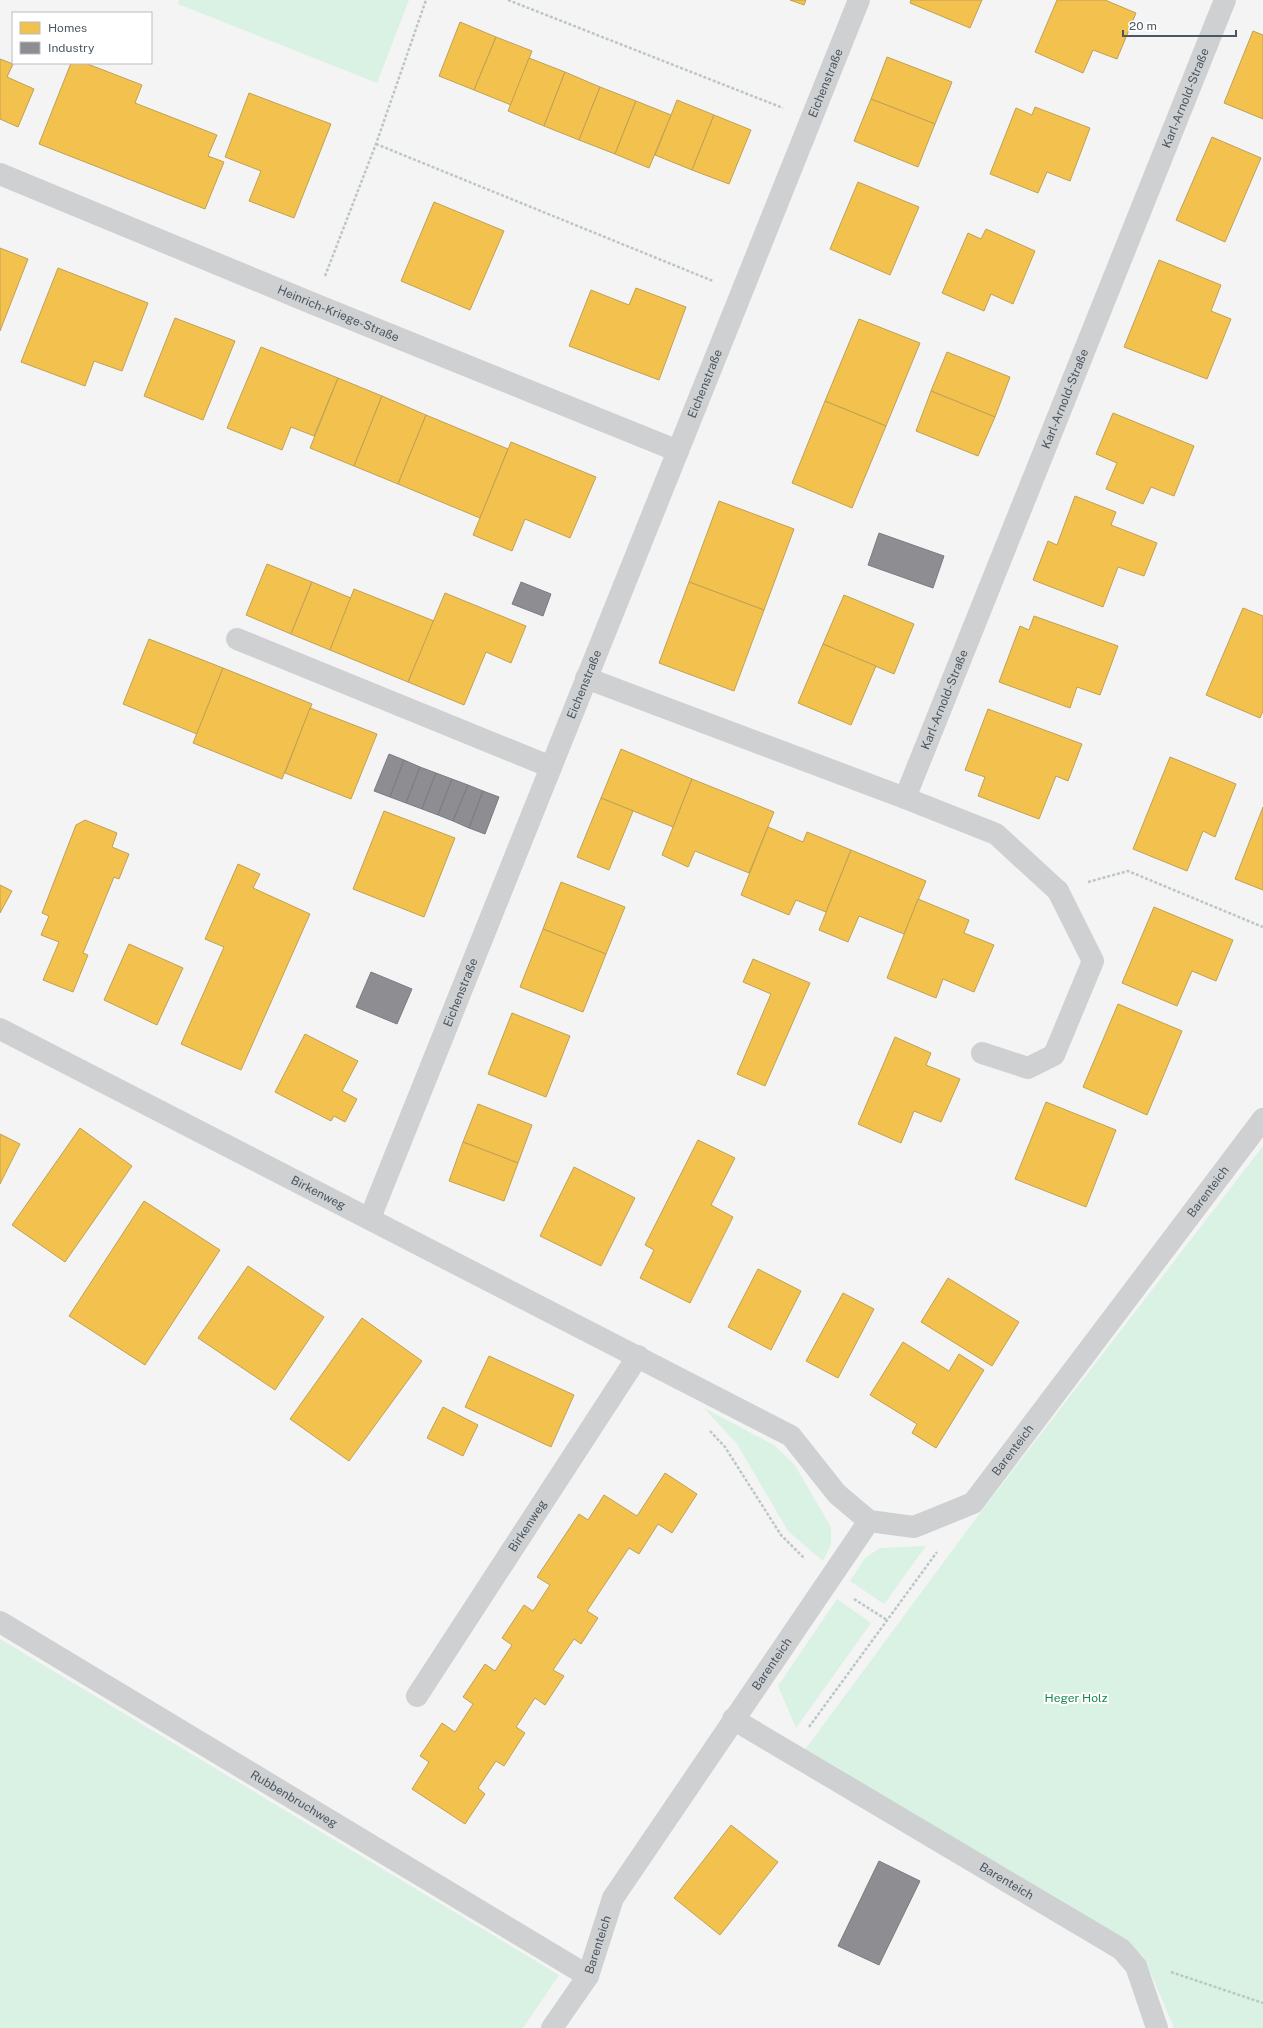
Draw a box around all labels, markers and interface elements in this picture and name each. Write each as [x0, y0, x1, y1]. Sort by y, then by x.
legend [12, 12, 152, 64]
scale bar [1123, 12, 1236, 38]
text: 20 m [1129, 19, 1157, 33]
text: Homes [48, 21, 87, 35]
text: Industry [48, 41, 95, 55]
street label: Eichenstraße [806, 46, 846, 120]
street label: Karl-Arnold-Straße [1159, 46, 1212, 150]
street label: Heinrich-Kriege-Straße [275, 283, 401, 345]
street label: Eichenstraße [685, 347, 725, 420]
street label: Karl-Arnold-Straße [1039, 347, 1091, 451]
street label: Karl-Arnold-Straße [918, 647, 971, 752]
street label: Eichenstraße [564, 648, 604, 721]
street label: Eichenstraße [440, 956, 481, 1029]
street label: Barenteich [1184, 1163, 1232, 1220]
street label: Birkenweg [289, 1173, 348, 1213]
street label: Barenteich [989, 1422, 1037, 1479]
street label: Birkenweg [506, 1497, 550, 1554]
street label: Barenteich [749, 1635, 795, 1693]
park label: Heger Holz [1045, 1691, 1108, 1705]
street label: Rubbenbruchweg [248, 1767, 340, 1830]
street label: Barenteich [977, 1860, 1036, 1903]
street label: Barenteich [582, 1914, 614, 1976]

